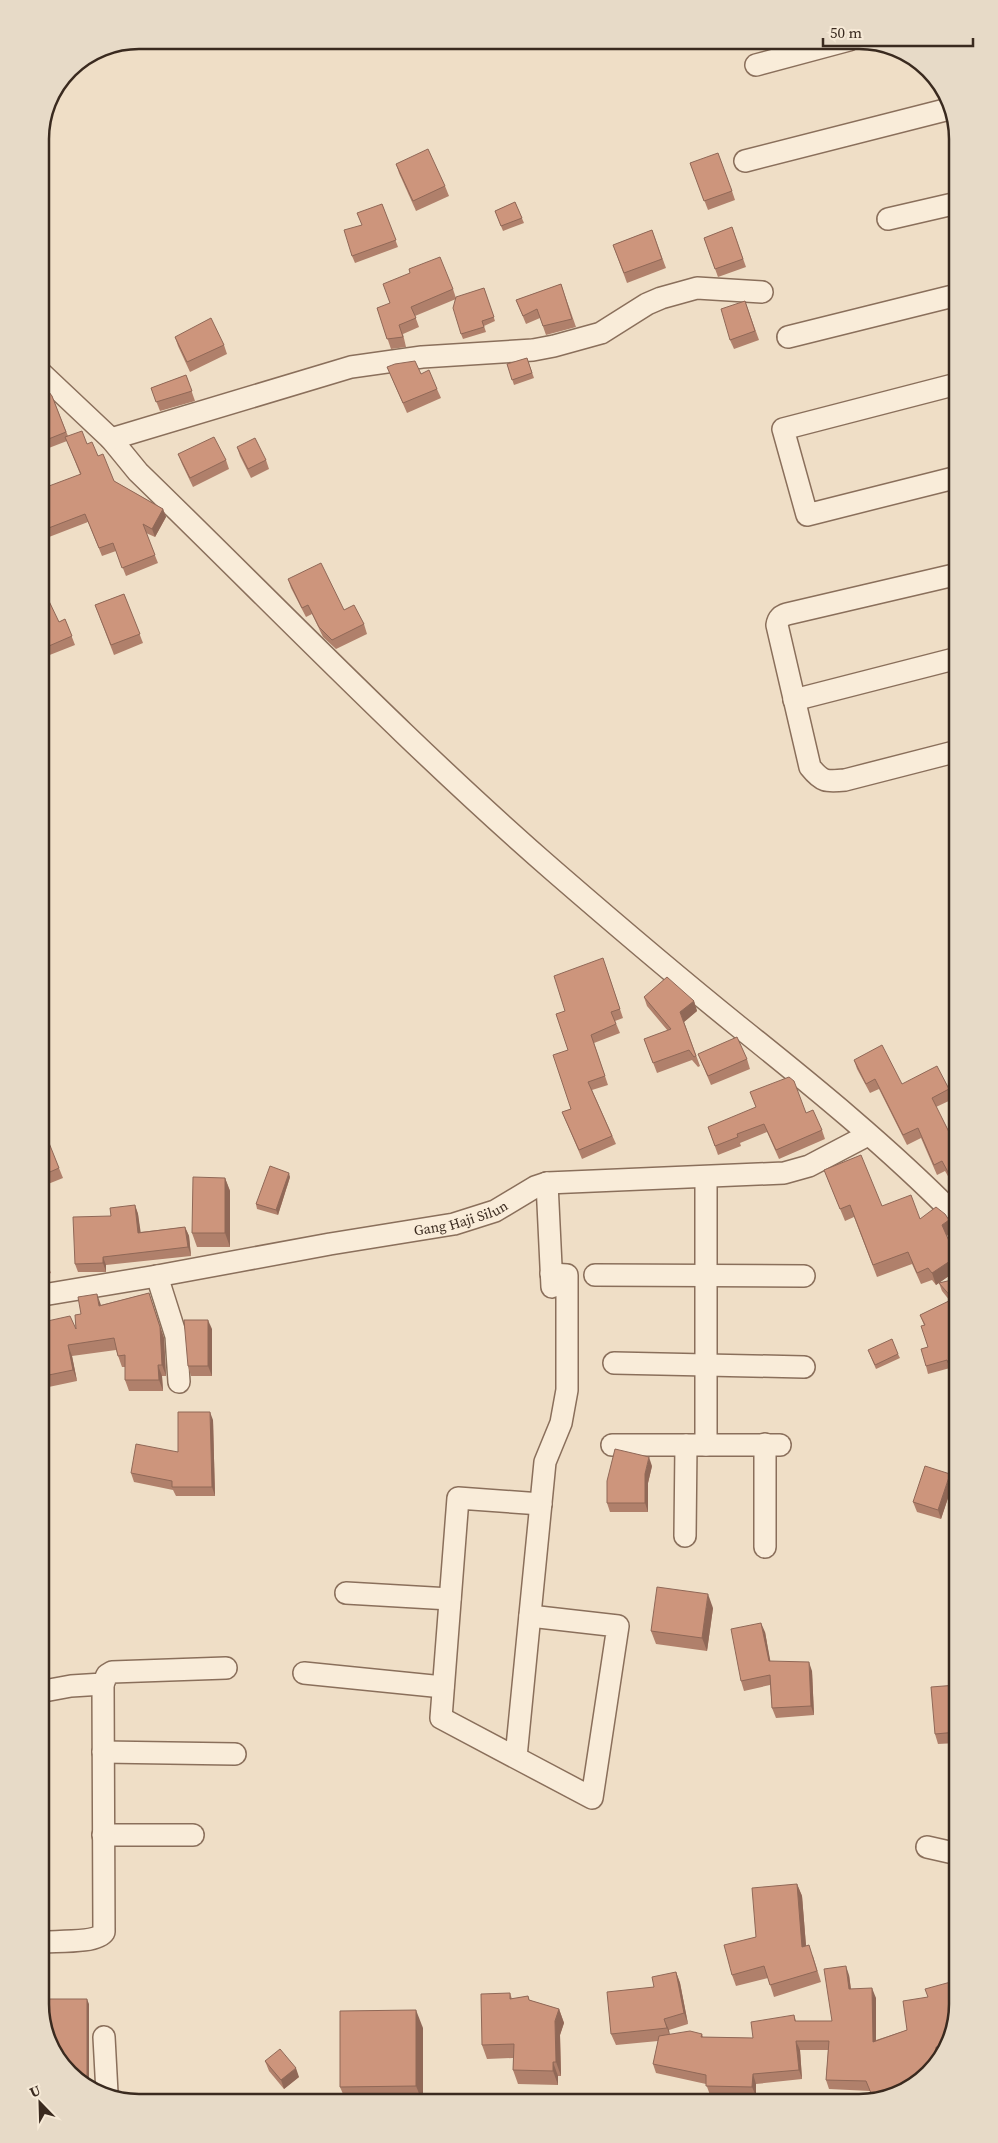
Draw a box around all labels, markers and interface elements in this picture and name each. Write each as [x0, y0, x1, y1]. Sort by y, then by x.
scale bar [823, 15, 973, 47]
text: 50 m [830, 22, 862, 43]
street label: Gang Haji Silun [412, 1195, 512, 1240]
north arrow [15, 2078, 65, 2128]
text: U [26, 2080, 44, 2102]

